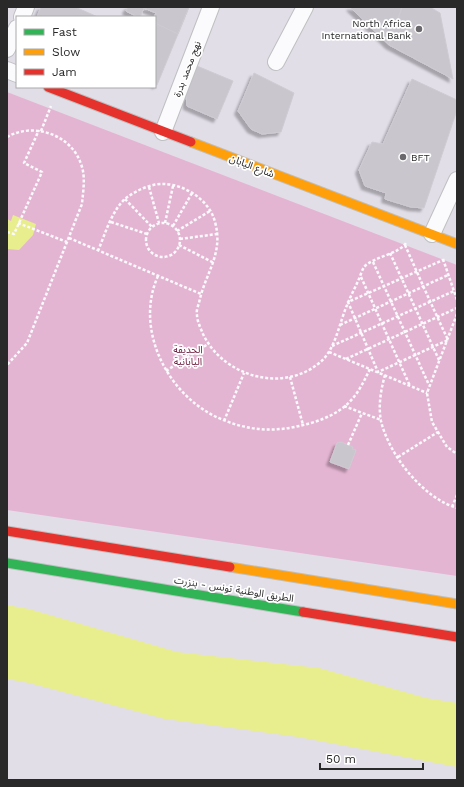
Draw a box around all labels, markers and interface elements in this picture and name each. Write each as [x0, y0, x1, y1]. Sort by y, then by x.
legend [16, 16, 156, 88]
place label: North Africa International Bank [321, 18, 411, 41]
marker: North Africa International Bank [414, 24, 424, 34]
text: Fast [52, 25, 77, 39]
street label: نهج محمد بدرة [171, 39, 205, 99]
text: Slow [52, 45, 80, 59]
text: Jam [52, 65, 77, 79]
street label: شارع اليابان [227, 152, 276, 181]
marker: BFT [398, 152, 408, 162]
place label: BFT [411, 152, 430, 163]
park label: الحديقة اليابانية [173, 344, 203, 367]
street label: الطريق الوطنية تونس - بنزرت [173, 574, 295, 605]
scale bar [320, 745, 423, 771]
text: 50 m [326, 752, 356, 766]

